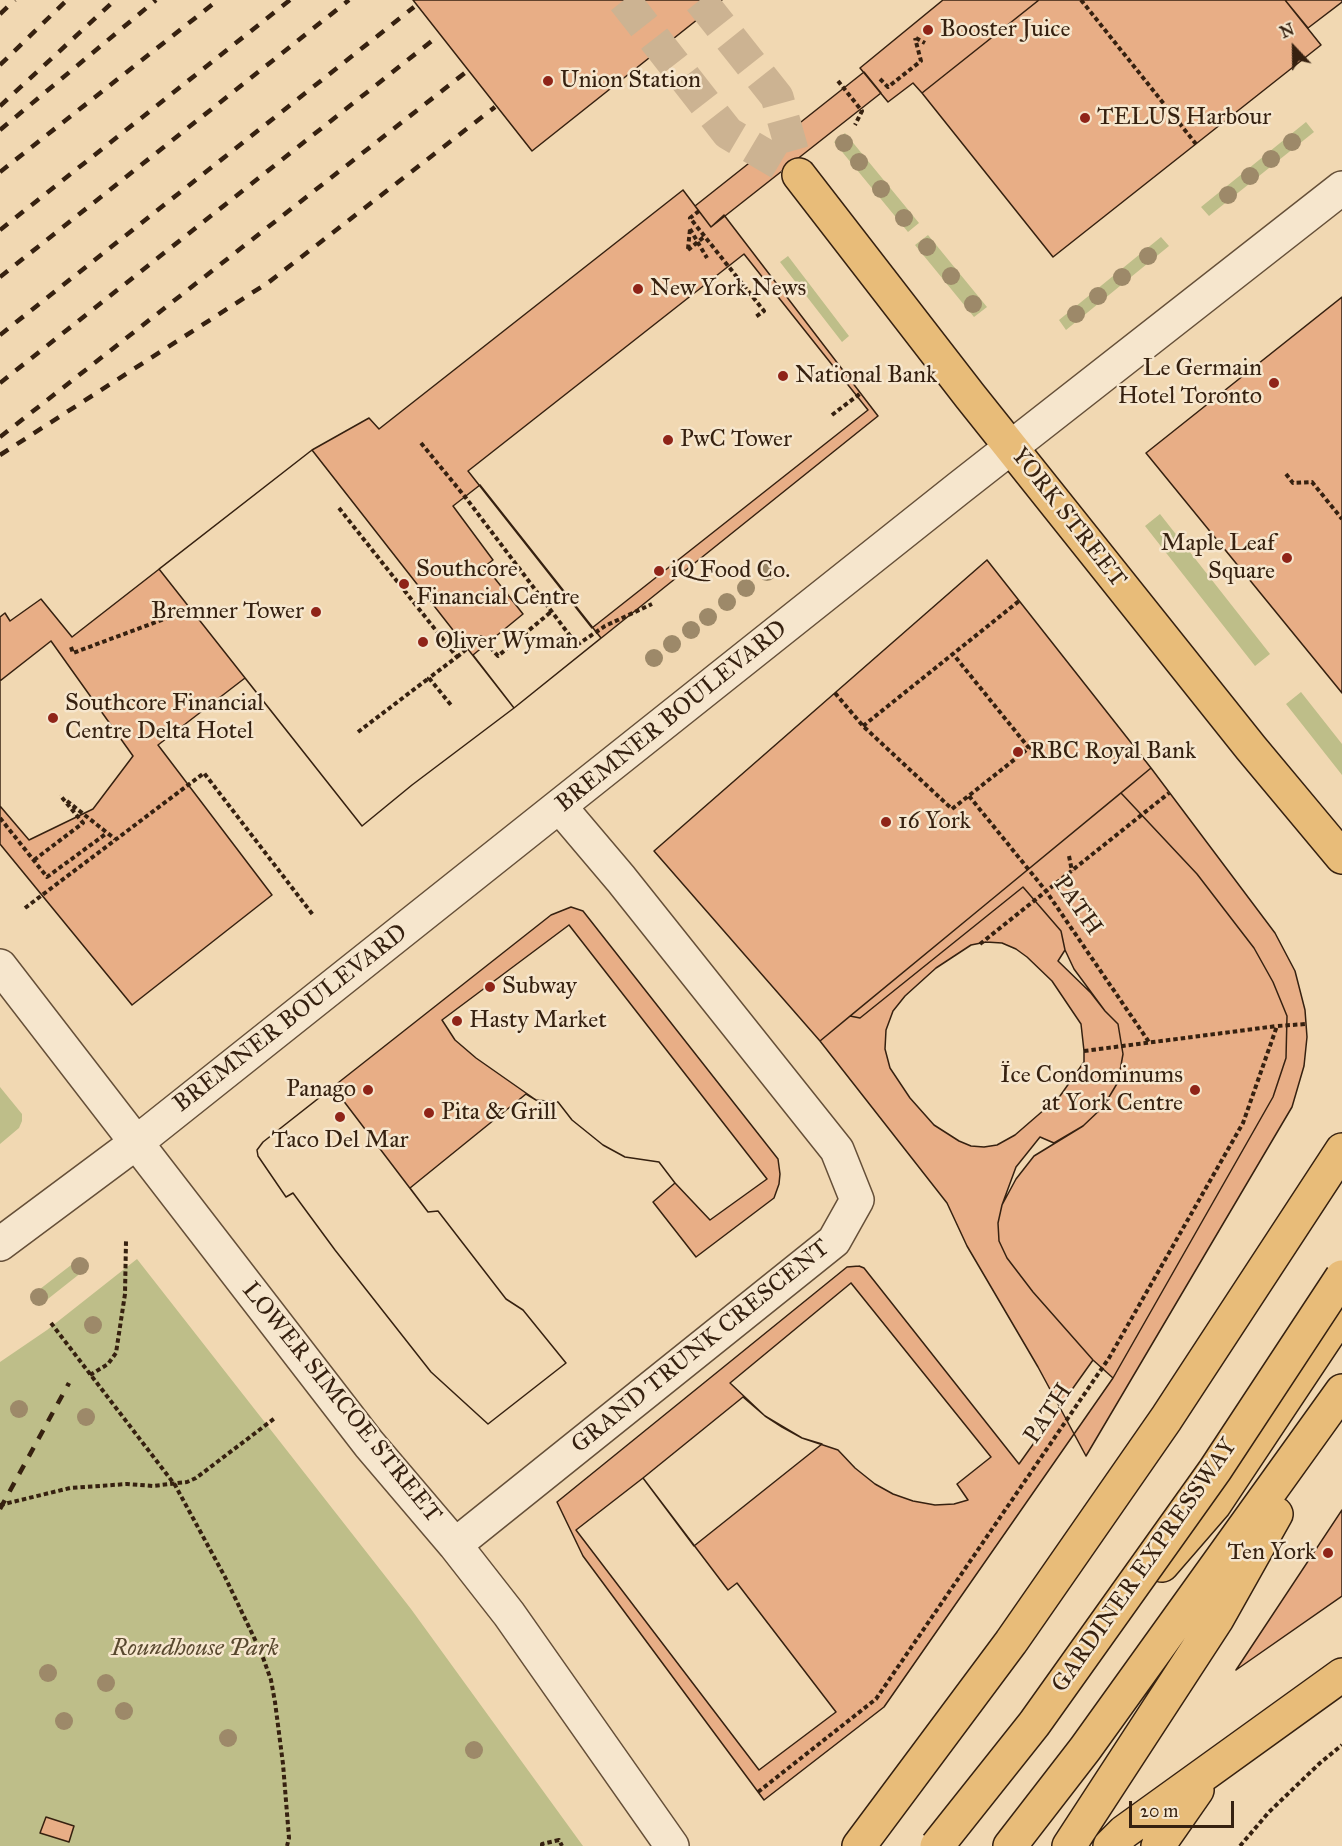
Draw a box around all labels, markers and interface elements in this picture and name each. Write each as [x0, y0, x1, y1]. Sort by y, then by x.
place label: Booster Juice [940, 16, 1070, 44]
north arrow [1264, 18, 1324, 78]
text: N [1277, 19, 1297, 42]
marker: Booster Juice [921, 23, 935, 37]
place label: Union Station [560, 67, 701, 95]
marker: Union Station [541, 74, 555, 88]
place label: TELUS Harbour [1097, 104, 1271, 132]
marker: TELUS Harbour [1078, 111, 1092, 125]
place label: New York News [650, 275, 806, 303]
marker: New York News [631, 282, 645, 296]
place label: Le Germain Hotel Toronto [1118, 355, 1262, 411]
place label: National Bank [795, 362, 937, 390]
marker: National Bank [776, 369, 790, 383]
marker: Le Germain Hotel Toronto [1267, 376, 1281, 390]
place label: PwC Tower [680, 426, 792, 454]
marker: PwC Tower [661, 433, 675, 447]
street label: YORK STREET [1004, 442, 1132, 594]
place label: Maple Leaf Square [1161, 530, 1275, 586]
marker: Maple Leaf Square [1280, 551, 1294, 565]
place label: Southcore Financial Centre [416, 556, 579, 612]
place label: iQ Food Co. [671, 557, 790, 585]
marker: iQ Food Co. [652, 564, 666, 578]
marker: Southcore Financial Centre [397, 577, 411, 591]
place label: Bremner Tower [151, 598, 304, 626]
marker: Bremner Tower [309, 605, 323, 619]
street label: BREMNER BOULEVARD [551, 615, 793, 819]
place label: Oliver Wyman [435, 628, 579, 656]
marker: Oliver Wyman [416, 635, 430, 649]
place label: Southcore Financial Centre Delta Hotel [65, 690, 264, 746]
marker: Southcore Financial Centre Delta Hotel [46, 711, 60, 725]
place label: RBC Royal Bank [1030, 738, 1196, 766]
marker: RBC Royal Bank [1011, 745, 1025, 759]
place label: 16 York [898, 808, 971, 836]
marker: 16 York [879, 815, 893, 829]
street label: PATH [1046, 871, 1108, 941]
street label: BREMNER BOULEVARD [168, 919, 414, 1119]
place label: Subway [502, 973, 577, 1001]
marker: Subway [483, 980, 497, 994]
place label: Hasty Market [469, 1007, 607, 1035]
marker: Hasty Market [450, 1014, 464, 1028]
place label: Ïce Condominums at York Centre [1000, 1062, 1183, 1118]
place label: Panago [286, 1076, 356, 1104]
marker: Panago [361, 1083, 375, 1097]
marker: Ïce Condominums at York Centre [1188, 1083, 1202, 1097]
place label: Pita & Grill [441, 1099, 557, 1127]
marker: Pita & Grill [422, 1106, 436, 1120]
marker: Taco Del Mar [333, 1110, 347, 1124]
place label: Taco Del Mar [271, 1127, 409, 1155]
street label: GRAND TRUNK CRESCENT [566, 1234, 836, 1460]
street label: LOWER SIMCOE STREET [235, 1277, 447, 1529]
street label: PATH [1019, 1379, 1079, 1449]
street label: GARDINER EXPRESSWAY [1046, 1434, 1244, 1698]
place label: Ten York [1228, 1539, 1316, 1567]
marker: Ten York [1321, 1546, 1335, 1560]
park label: Roundhouse Park [111, 1635, 279, 1663]
scale bar [1132, 1789, 1237, 1827]
text: 20 m [1140, 1800, 1178, 1822]

